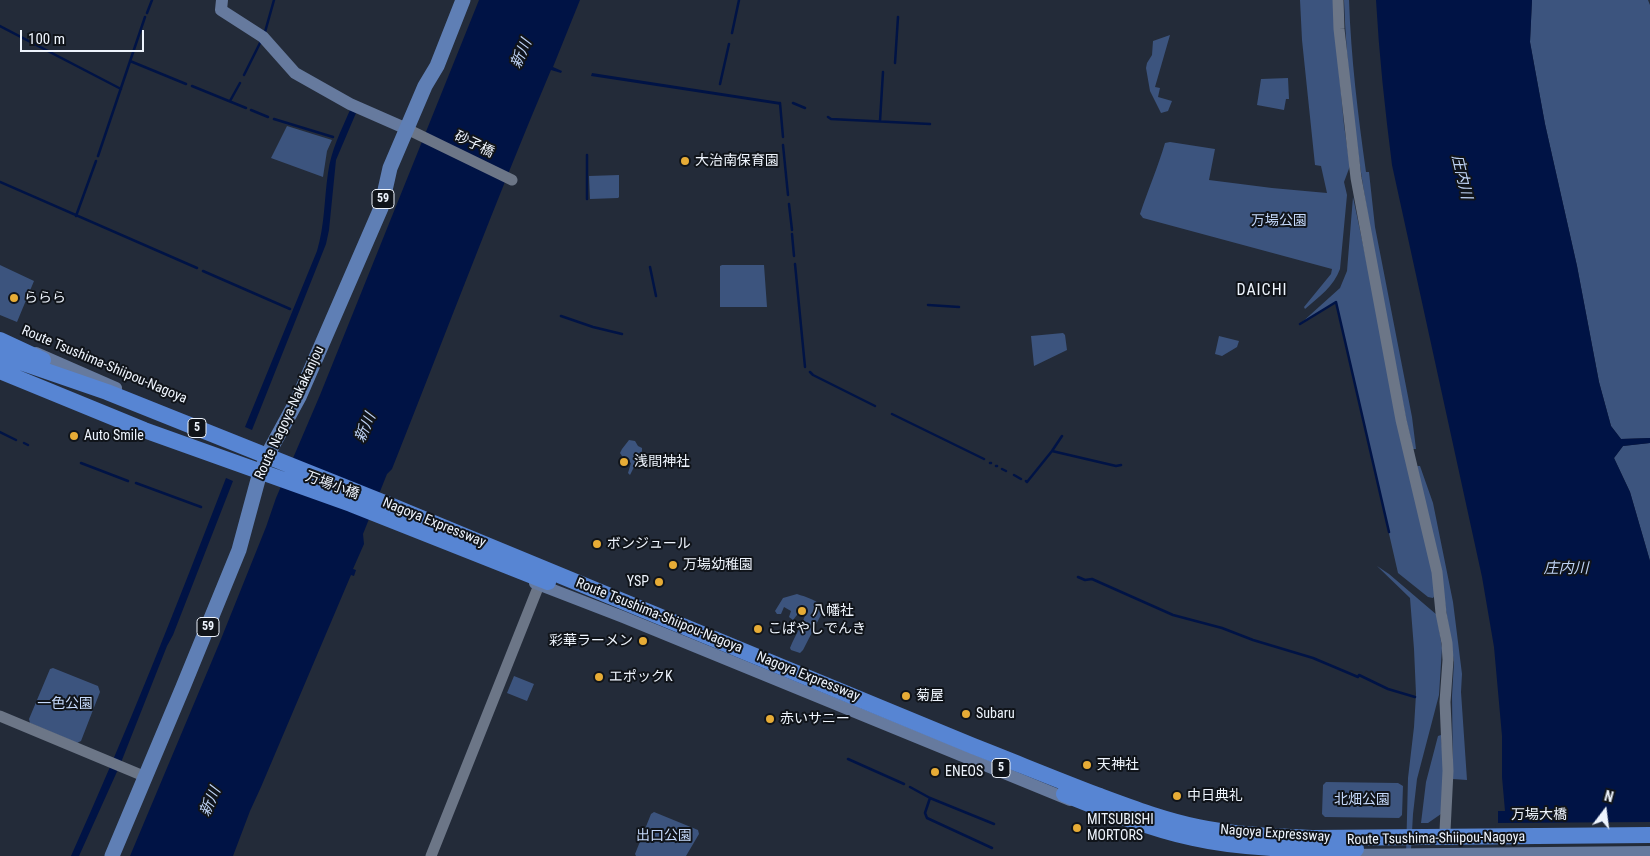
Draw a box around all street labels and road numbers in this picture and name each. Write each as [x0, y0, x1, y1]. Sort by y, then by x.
street label: 砂子橋 [451, 128, 497, 162]
road number: 59 [372, 190, 394, 208]
street label: Route Tsushima-Shiipou-Nagoya [19, 322, 189, 408]
street label: Route Nagoya-Nakakanjou [252, 344, 328, 482]
road number: 5 [188, 418, 206, 438]
street label: 万場小橋 [303, 469, 361, 503]
street label: Nagoya Expressway [380, 495, 488, 551]
street label: Route Tsushima-Shiipou-Nagoya [573, 575, 745, 657]
road number: 59 [197, 618, 219, 636]
street label: Nagoya Expressway [754, 649, 862, 705]
road number: 5 [992, 758, 1010, 778]
street label: 万場大橋 [1511, 807, 1567, 823]
street label: Nagoya Expressway [1220, 822, 1330, 846]
street label: Route Tsushima-Shiipou-Nagoya [1347, 829, 1525, 849]

